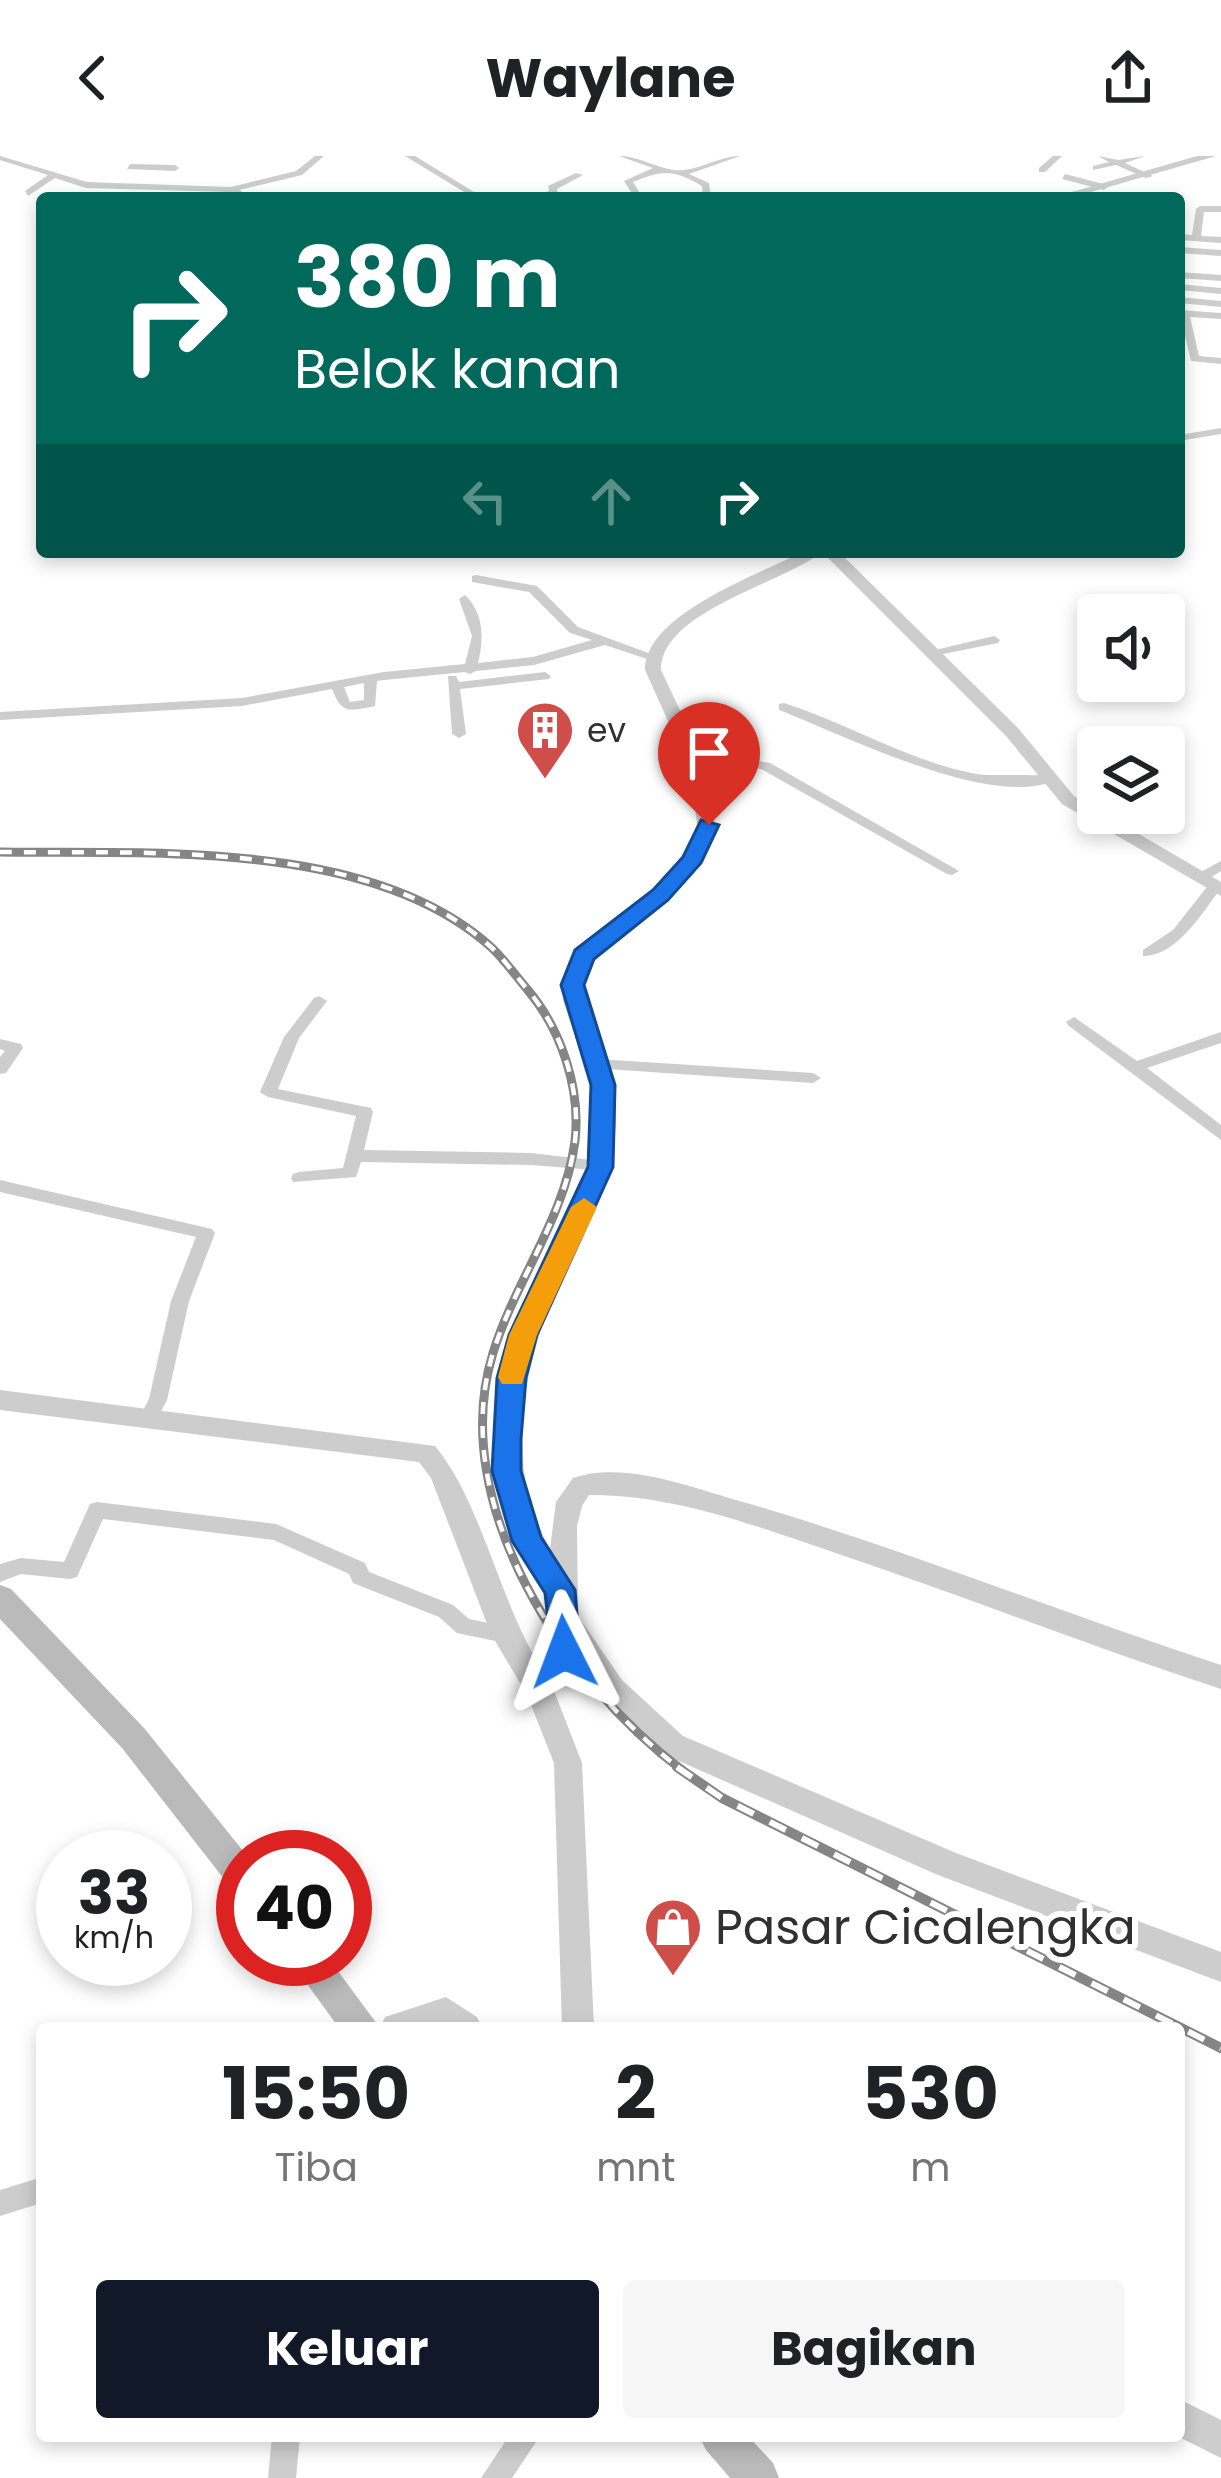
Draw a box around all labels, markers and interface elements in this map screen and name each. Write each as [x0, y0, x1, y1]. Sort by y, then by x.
text: Waylane [486, 40, 735, 116]
icon: back [60, 45, 126, 111]
icon: share [1095, 45, 1161, 111]
text: 380 m [294, 219, 561, 336]
icon: right [96, 240, 252, 396]
text: Belok kanan [294, 331, 621, 407]
icon: left [452, 468, 518, 534]
icon: ahead [578, 468, 644, 534]
icon: right [704, 468, 770, 534]
map controls [1077, 594, 1185, 834]
button: sound [1077, 594, 1185, 702]
building icon: ev [514, 699, 576, 781]
pin [658, 702, 760, 825]
place label: ev [587, 707, 626, 754]
icon: arrive [676, 720, 742, 786]
button: layers [1077, 726, 1185, 834]
position arrow [501, 1589, 627, 1715]
speed limit sign: 40 [216, 1830, 372, 1986]
text: 33 [78, 1851, 150, 1935]
place label: Pasar Cicalengka [715, 1894, 1136, 1961]
shop icon: Pasar Cicalengka [642, 1896, 704, 1978]
text: km/h [74, 1916, 154, 1959]
text: 15:50 [222, 2043, 410, 2144]
text: 2 [615, 2043, 656, 2144]
text: 530 [862, 2043, 999, 2144]
text: Tiba [274, 2140, 358, 2195]
text: mnt [596, 2140, 676, 2195]
text: m [910, 2140, 950, 2195]
button: Keluar [96, 2280, 599, 2418]
button: Bagikan [623, 2280, 1125, 2418]

